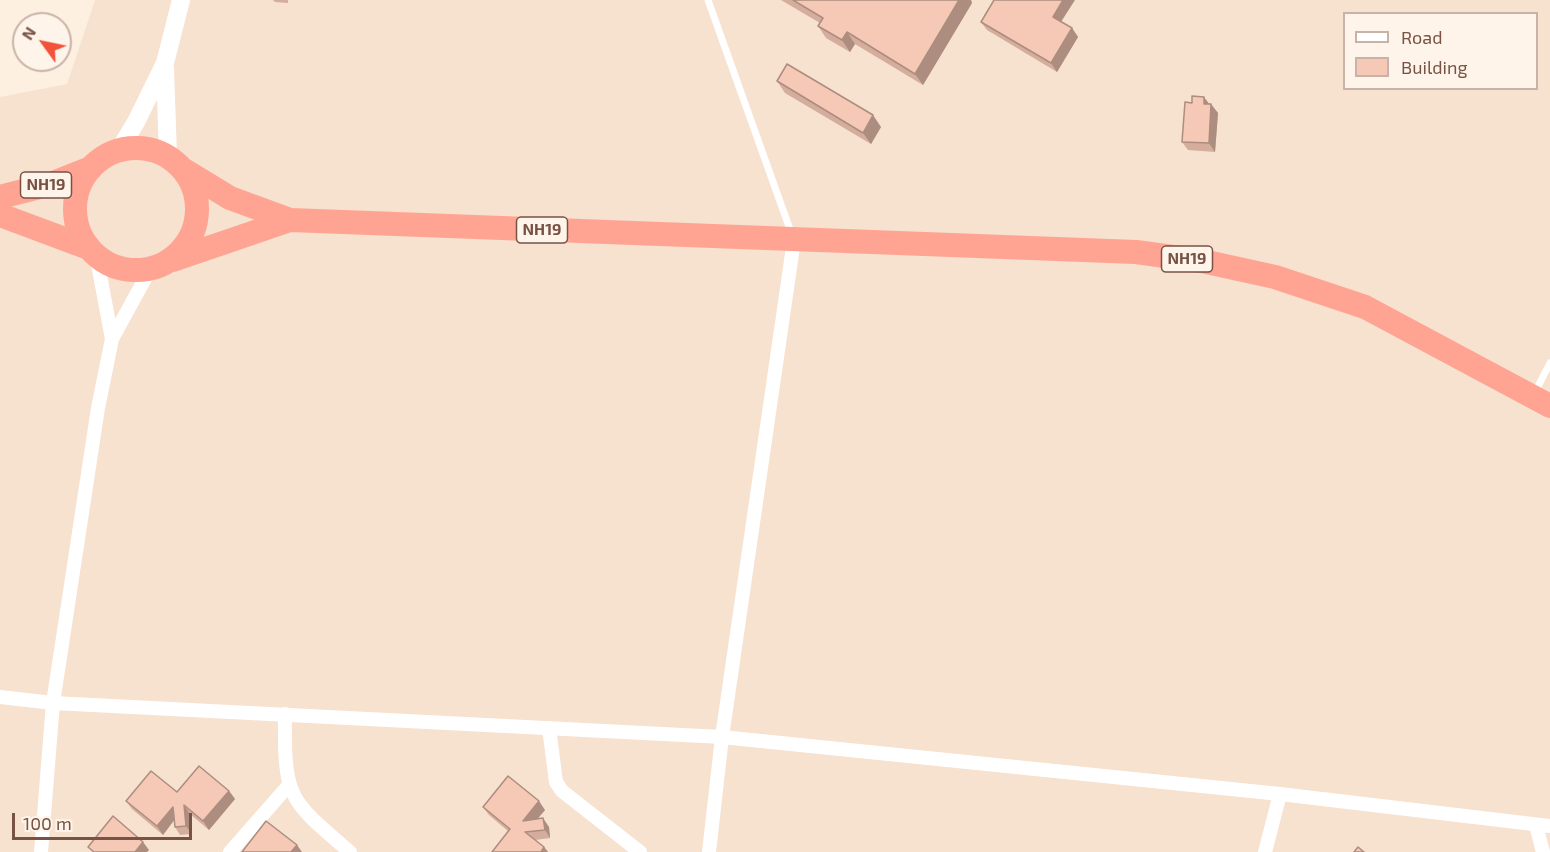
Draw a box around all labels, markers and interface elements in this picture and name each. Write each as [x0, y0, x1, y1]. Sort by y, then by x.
north arrow [12, 12, 72, 72]
legend [1343, 12, 1538, 90]
text: N [17, 23, 39, 43]
text: Road [1401, 26, 1442, 48]
text: Building [1401, 56, 1468, 78]
road number: NH19 [20, 172, 72, 198]
road number: NH19 [516, 217, 568, 243]
road number: NH19 [1162, 246, 1212, 272]
scale bar [15, 801, 195, 839]
text: 100 m [23, 812, 72, 834]

